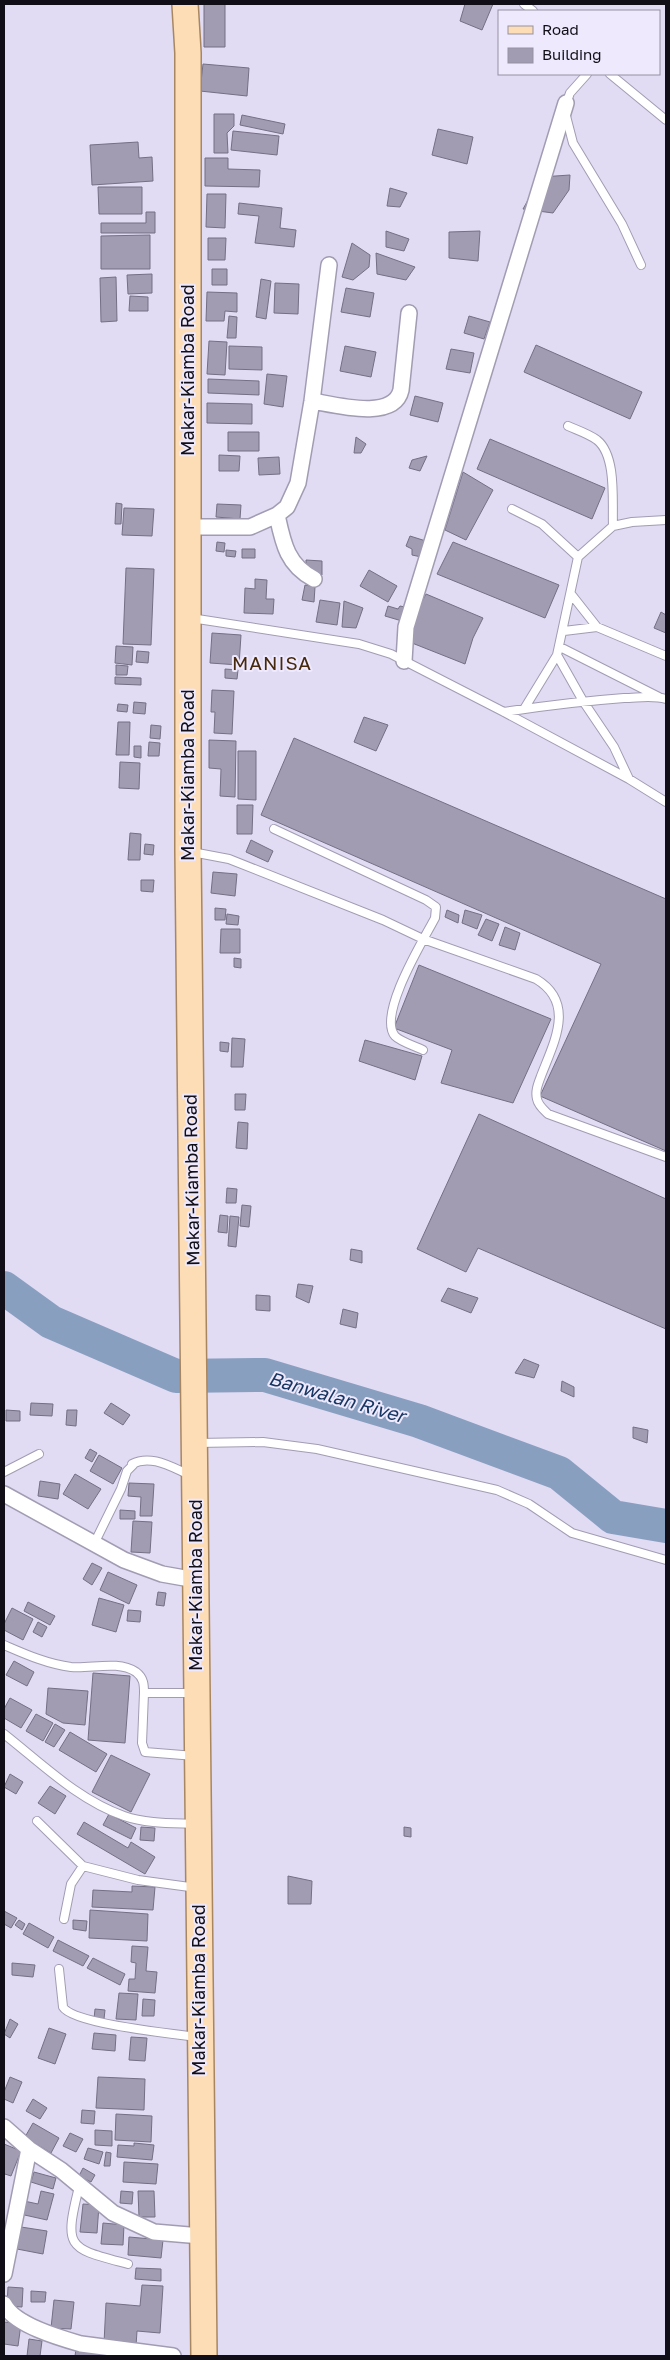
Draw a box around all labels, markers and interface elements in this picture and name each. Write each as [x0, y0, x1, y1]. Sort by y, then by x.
legend [498, 10, 660, 75]
text: Road [542, 20, 579, 38]
text: Building [542, 45, 602, 63]
street label: Makar-Kiamba Road [176, 284, 198, 456]
district label: MANISA [232, 651, 312, 674]
street label: Makar-Kiamba Road [176, 689, 198, 861]
street label: Makar-Kiamba Road [179, 1094, 203, 1266]
water label: Banwalan River [266, 1366, 410, 1428]
street label: Makar-Kiamba Road [184, 1499, 206, 1671]
street label: Makar-Kiamba Road [187, 1904, 209, 2076]

